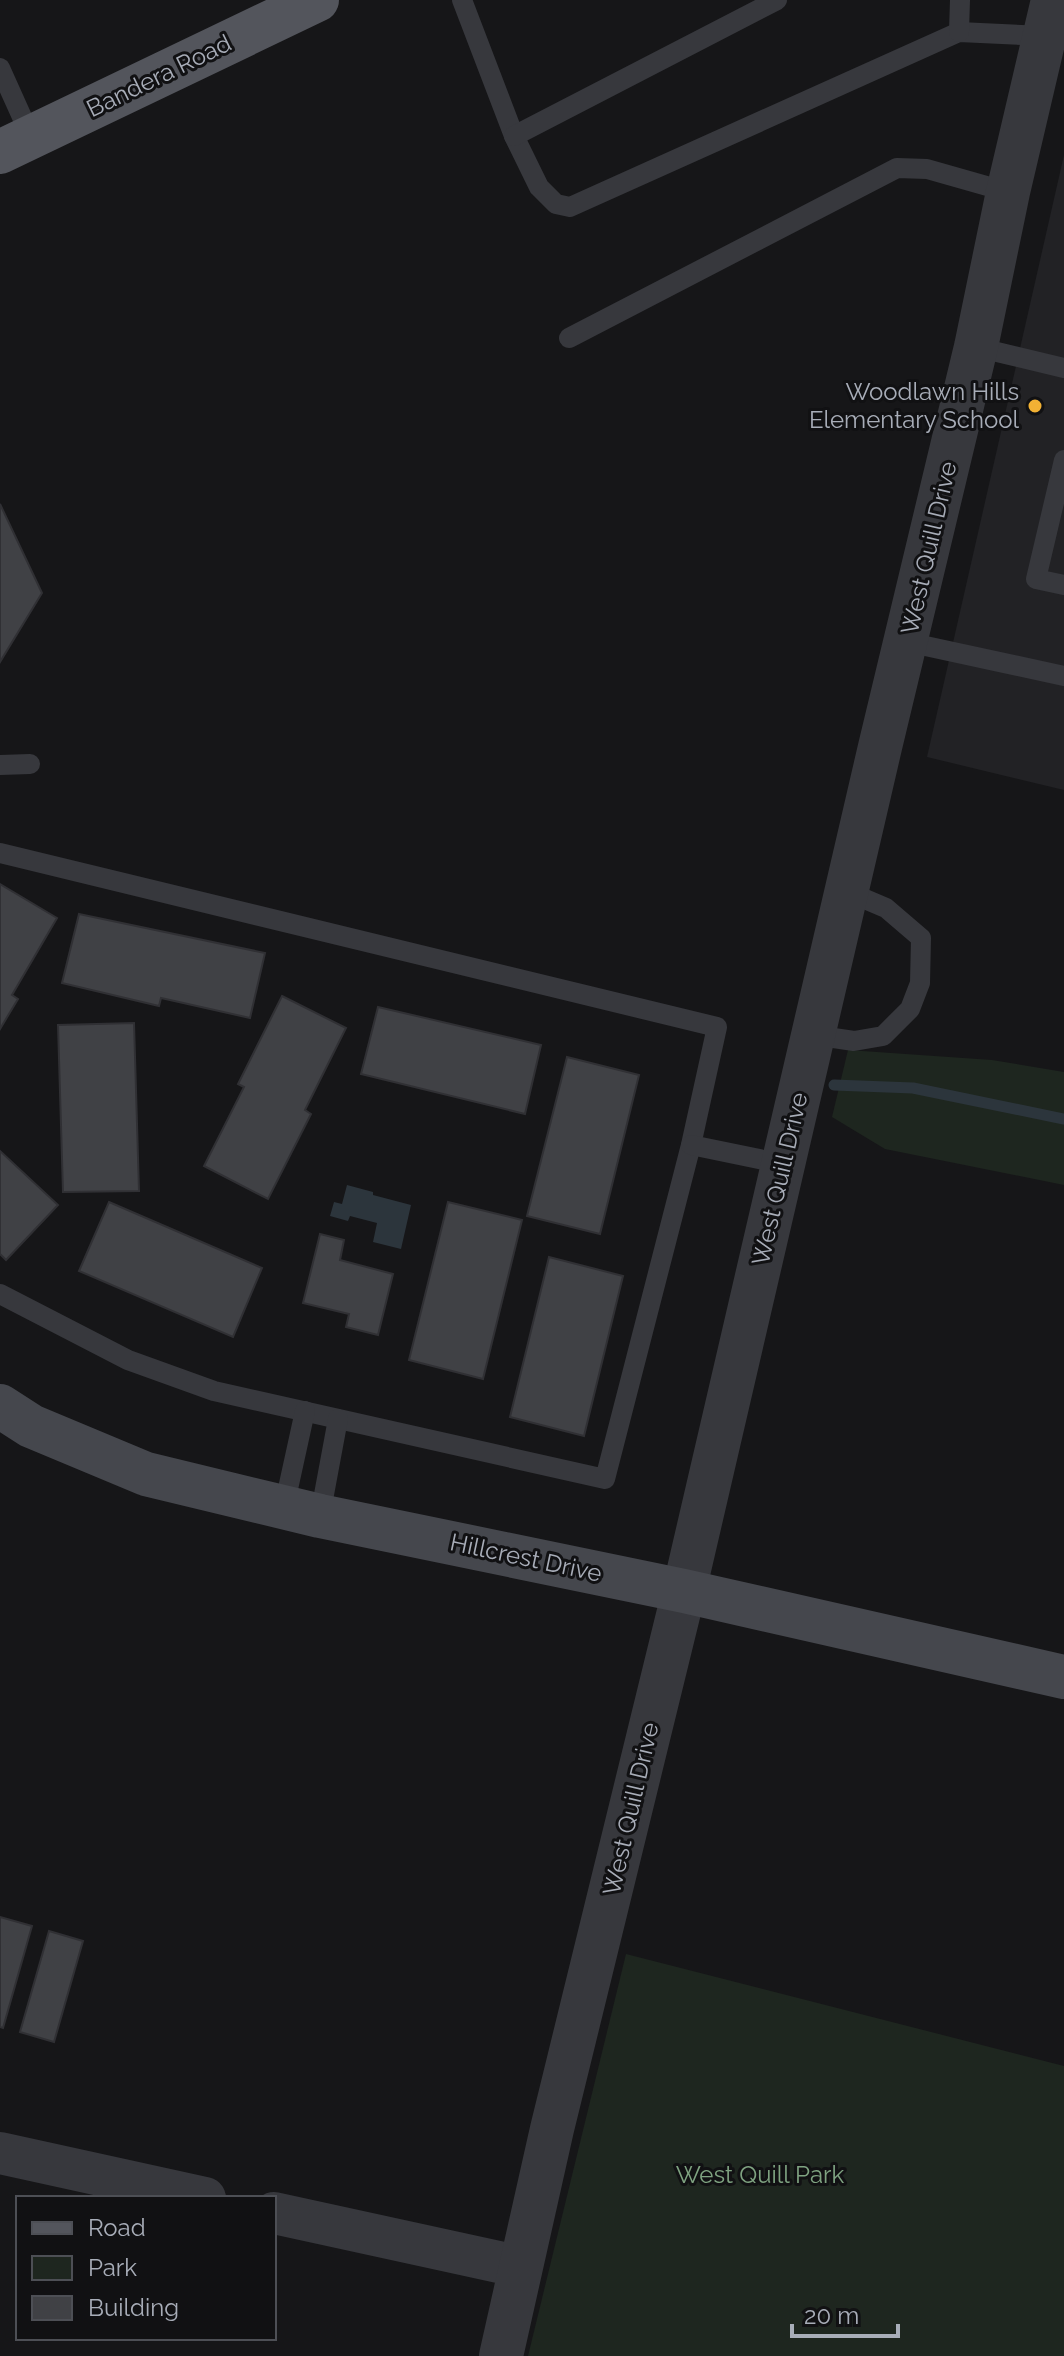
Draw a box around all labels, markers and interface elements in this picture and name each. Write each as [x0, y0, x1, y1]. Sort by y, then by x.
street label: Bandera Road [82, 28, 236, 123]
place label: Woodlawn Hills Elementary School [809, 377, 1019, 434]
marker: Woodlawn Hills Elementary School [1026, 397, 1044, 415]
street label: West Quill Drive [895, 459, 962, 637]
street label: West Quill Drive [746, 1090, 813, 1268]
street label: Hillcrest Drive [448, 1527, 605, 1588]
street label: West Quill Drive [597, 1720, 664, 1898]
park label: West Quill Park [676, 2160, 844, 2189]
legend [16, 2196, 276, 2340]
text: Road [88, 2213, 146, 2242]
text: Park [88, 2253, 137, 2282]
scale bar [792, 2288, 898, 2338]
text: Building [88, 2293, 179, 2322]
text: 20 m [804, 2301, 859, 2330]

